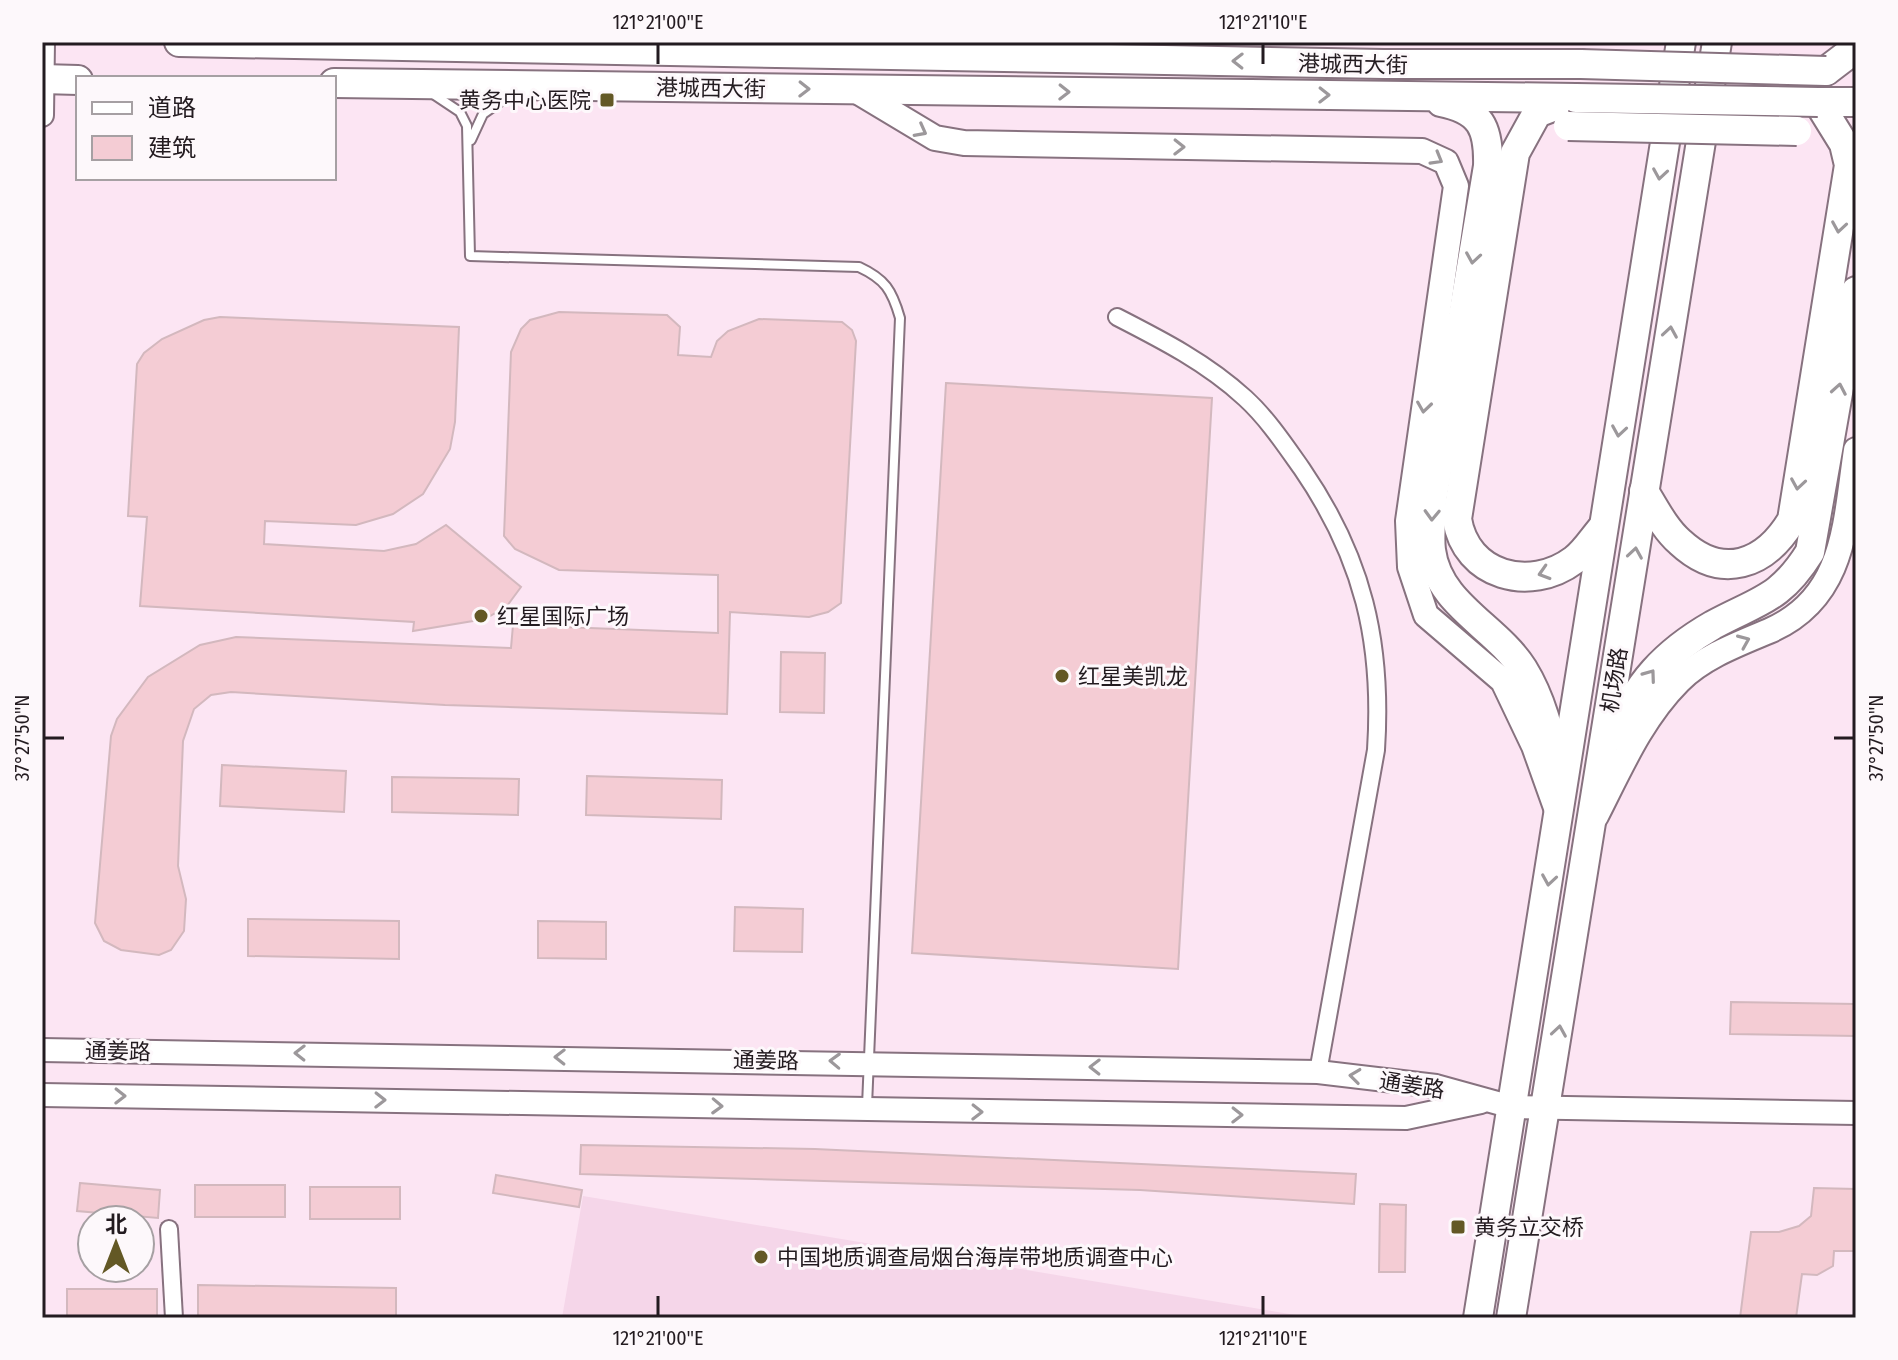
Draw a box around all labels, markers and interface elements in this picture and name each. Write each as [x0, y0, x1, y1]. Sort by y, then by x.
text: 121°21'00"E [613, 10, 703, 34]
text: 121°21'10"E [1219, 10, 1307, 34]
street label: 港城西大街 [1298, 50, 1408, 79]
one-way arrow [1231, 53, 1244, 70]
street label: 港城西大街 [656, 74, 766, 103]
legend [76, 76, 336, 180]
one-way arrow [798, 80, 811, 98]
one-way arrow [1058, 83, 1071, 101]
one-way arrow [1318, 86, 1331, 104]
place label: 黄务中心医院 [459, 87, 591, 114]
marker: 黄务中心医院 [598, 91, 616, 109]
text: 道路 [148, 94, 196, 122]
one-way arrow [913, 121, 928, 136]
text: 建筑 [148, 134, 196, 162]
one-way arrow [1173, 138, 1186, 156]
one-way arrow [1428, 149, 1442, 164]
one-way arrow [1652, 168, 1669, 181]
one-way arrow [1831, 220, 1848, 234]
one-way arrow [1465, 251, 1482, 265]
one-way arrow [1661, 325, 1678, 338]
one-way arrow [1829, 382, 1846, 395]
one-way arrow [1416, 400, 1433, 414]
one-way arrow [1611, 424, 1628, 438]
one-way arrow [1790, 477, 1807, 490]
one-way arrow [1423, 509, 1440, 522]
one-way arrow [1625, 546, 1642, 560]
one-way arrow [1538, 564, 1551, 580]
place label: 红星国际广场 [497, 603, 629, 630]
marker: 红星国际广场 [472, 607, 490, 625]
one-way arrow [1736, 635, 1750, 651]
street label: 机场路 [1596, 645, 1633, 715]
place label: 红星美凯龙 [1078, 663, 1188, 690]
marker: 红星美凯龙 [1053, 667, 1071, 685]
one-way arrow [1640, 669, 1655, 683]
text: 37°27'50"N [10, 695, 34, 781]
text: 37°27'50"N [1864, 695, 1888, 781]
one-way arrow [1542, 873, 1559, 887]
one-way arrow [1549, 1024, 1566, 1038]
street label: 通姜路 [85, 1037, 151, 1066]
one-way arrow [293, 1045, 306, 1062]
street label: 通姜路 [733, 1046, 799, 1075]
one-way arrow [553, 1048, 566, 1066]
one-way arrow [828, 1053, 841, 1070]
one-way arrow [1088, 1058, 1101, 1076]
street label: 通姜路 [1377, 1067, 1447, 1104]
one-way arrow [1348, 1068, 1361, 1085]
one-way arrow [114, 1087, 127, 1105]
one-way arrow [374, 1091, 387, 1109]
one-way arrow [711, 1098, 724, 1115]
one-way arrow [971, 1103, 984, 1121]
one-way arrow [1231, 1107, 1244, 1124]
north arrow [76, 1204, 156, 1284]
text: 北 [105, 1211, 127, 1238]
place label: 黄务立交桥 [1474, 1214, 1584, 1241]
marker: 黄务立交桥 [1449, 1218, 1467, 1236]
place label: 中国地质调查局烟台海岸带地质调查中心 [777, 1244, 1173, 1271]
marker: 中国地质调查局烟台海岸带地质调查中心 [752, 1248, 770, 1266]
text: 121°21'00"E [613, 1326, 703, 1350]
text: 121°21'10"E [1219, 1326, 1307, 1350]

